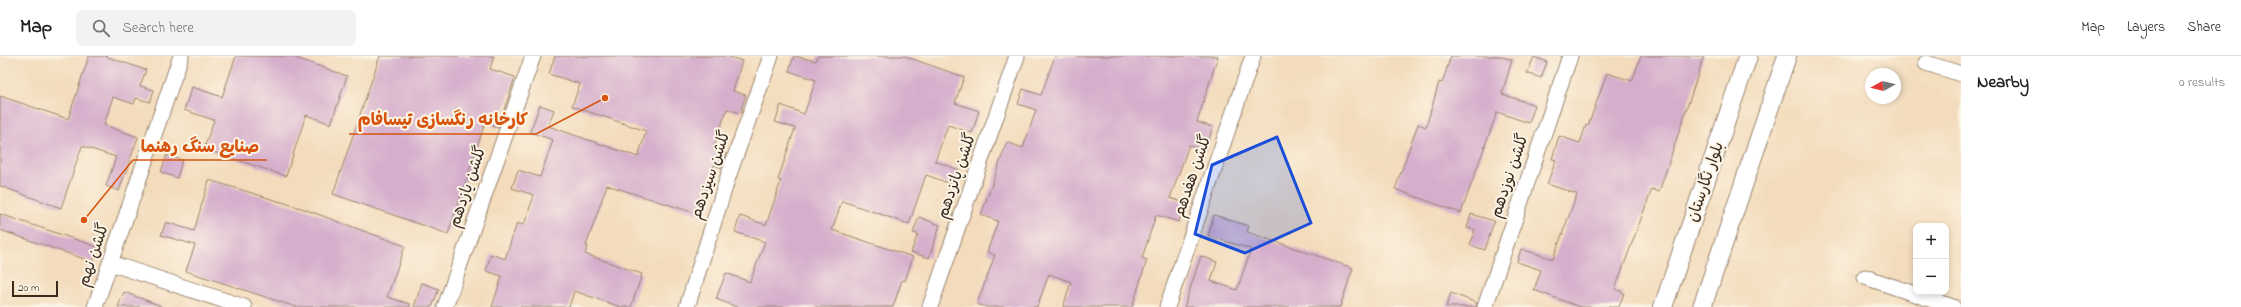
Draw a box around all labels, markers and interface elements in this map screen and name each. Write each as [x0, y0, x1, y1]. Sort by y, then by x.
search box [76, 10, 356, 46]
text: Map [20, 14, 52, 41]
icon: search [90, 17, 112, 39]
text: Search here [122, 17, 194, 39]
text: Map [2081, 17, 2105, 38]
text: Layers [2127, 17, 2165, 38]
text: Share [2187, 17, 2221, 38]
north arrow [1865, 68, 1901, 104]
text: Nearby [1977, 70, 2029, 95]
text: 0 results [2179, 73, 2225, 92]
callout: کارخانه رنگسازی تیسافام [349, 105, 536, 134]
text: کارخانه رنگسازی تیسافام [358, 108, 529, 133]
street label: گلشن سیزدهم [685, 127, 738, 223]
street label: گلشن پانزدهم [931, 130, 983, 222]
street label: گلشن نوزدهم [1484, 130, 1536, 221]
callout: صنایع سنگ رهنما [133, 131, 267, 160]
street label: گلشن هفدهم [1168, 131, 1218, 221]
text: صنایع سنگ رهنما [141, 135, 259, 160]
street label: بلوار نگارستان [1681, 139, 1731, 225]
street label: گلشن یازدهم [443, 143, 493, 231]
street label: گلشن نهم [72, 220, 116, 290]
map controls [1913, 223, 1949, 295]
button: + [1913, 223, 1949, 259]
button: − [1913, 259, 1949, 295]
scale bar [12, 279, 58, 298]
text: 20 m [18, 280, 40, 296]

